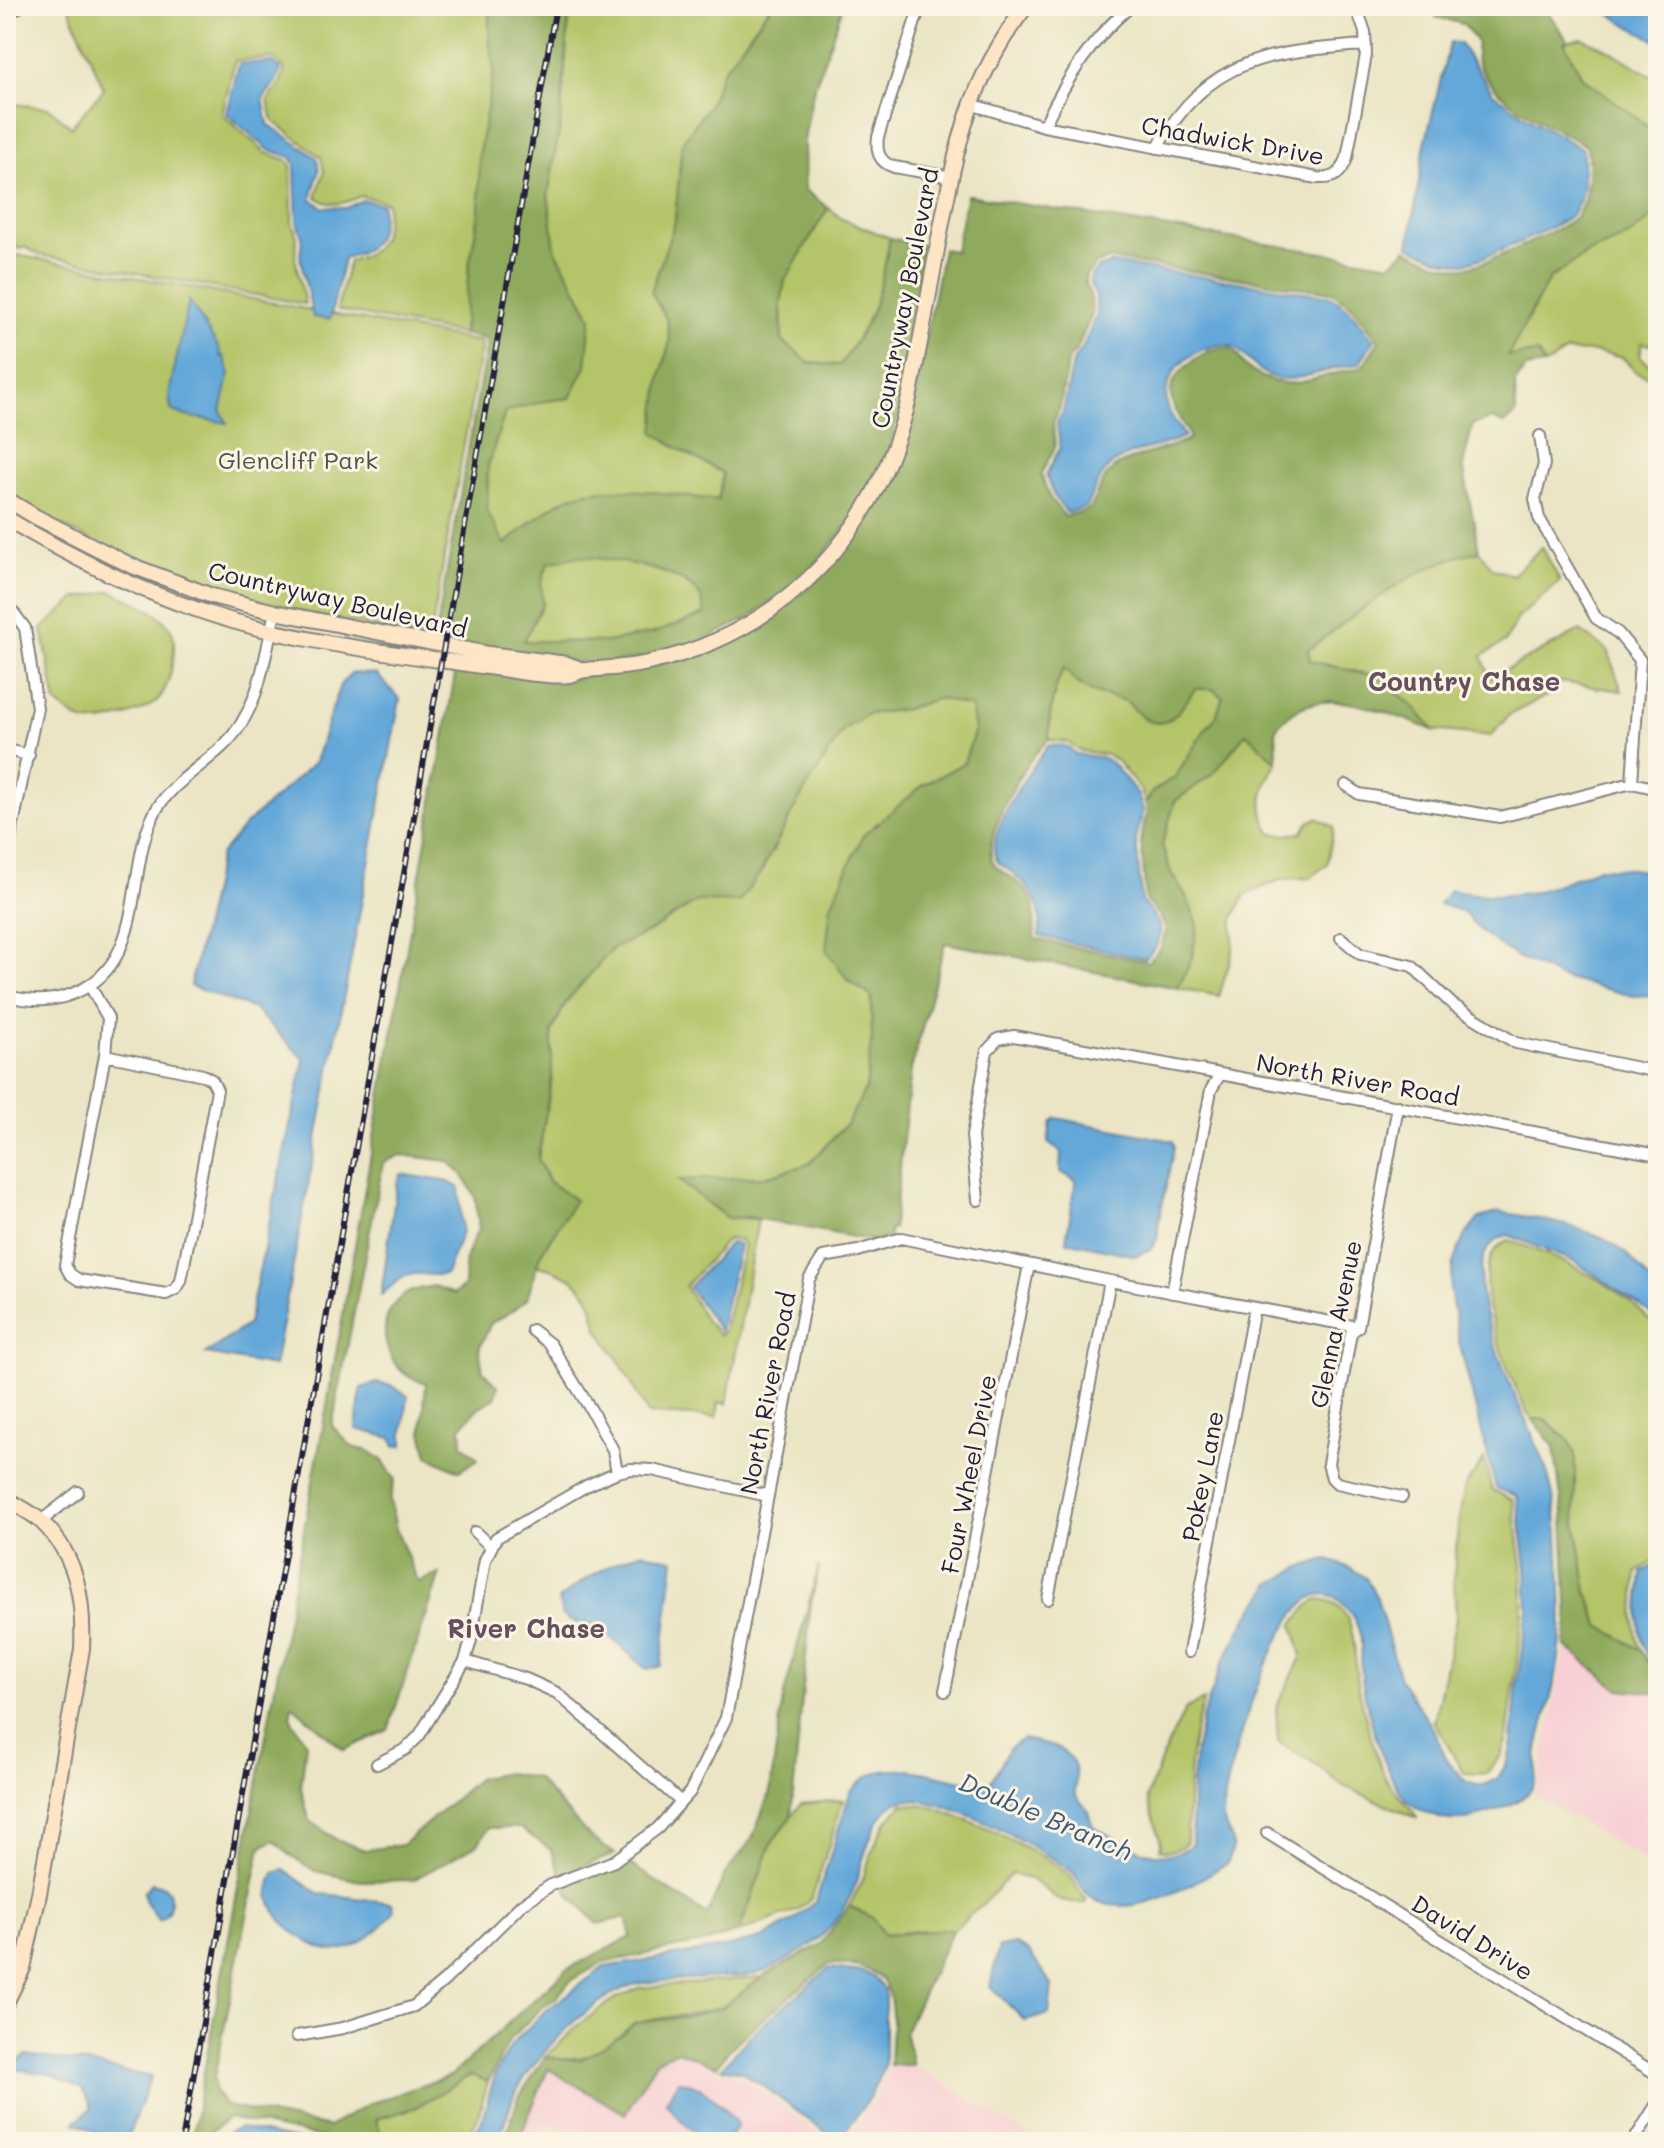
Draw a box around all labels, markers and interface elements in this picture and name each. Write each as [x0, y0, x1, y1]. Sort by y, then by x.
street label: Chadwick Drive [1139, 109, 1327, 171]
street label: Countryway Boulevard [864, 165, 944, 431]
park label: Glencliff Park [218, 444, 378, 475]
street label: Countryway Boulevard [206, 554, 470, 644]
district label: Country Chase [1368, 664, 1560, 698]
street label: North River Road [1254, 1046, 1462, 1112]
street label: Glenna Avenue [1302, 1237, 1368, 1411]
street label: North River Road [732, 1289, 802, 1497]
street label: Four Wheel Drive [934, 1372, 1002, 1576]
street label: Pokey Lane [1174, 1408, 1230, 1544]
district label: River Chase [447, 1611, 605, 1645]
water label: Double Branch [954, 1764, 1138, 1868]
street label: David Drive [1406, 1887, 1540, 1987]

